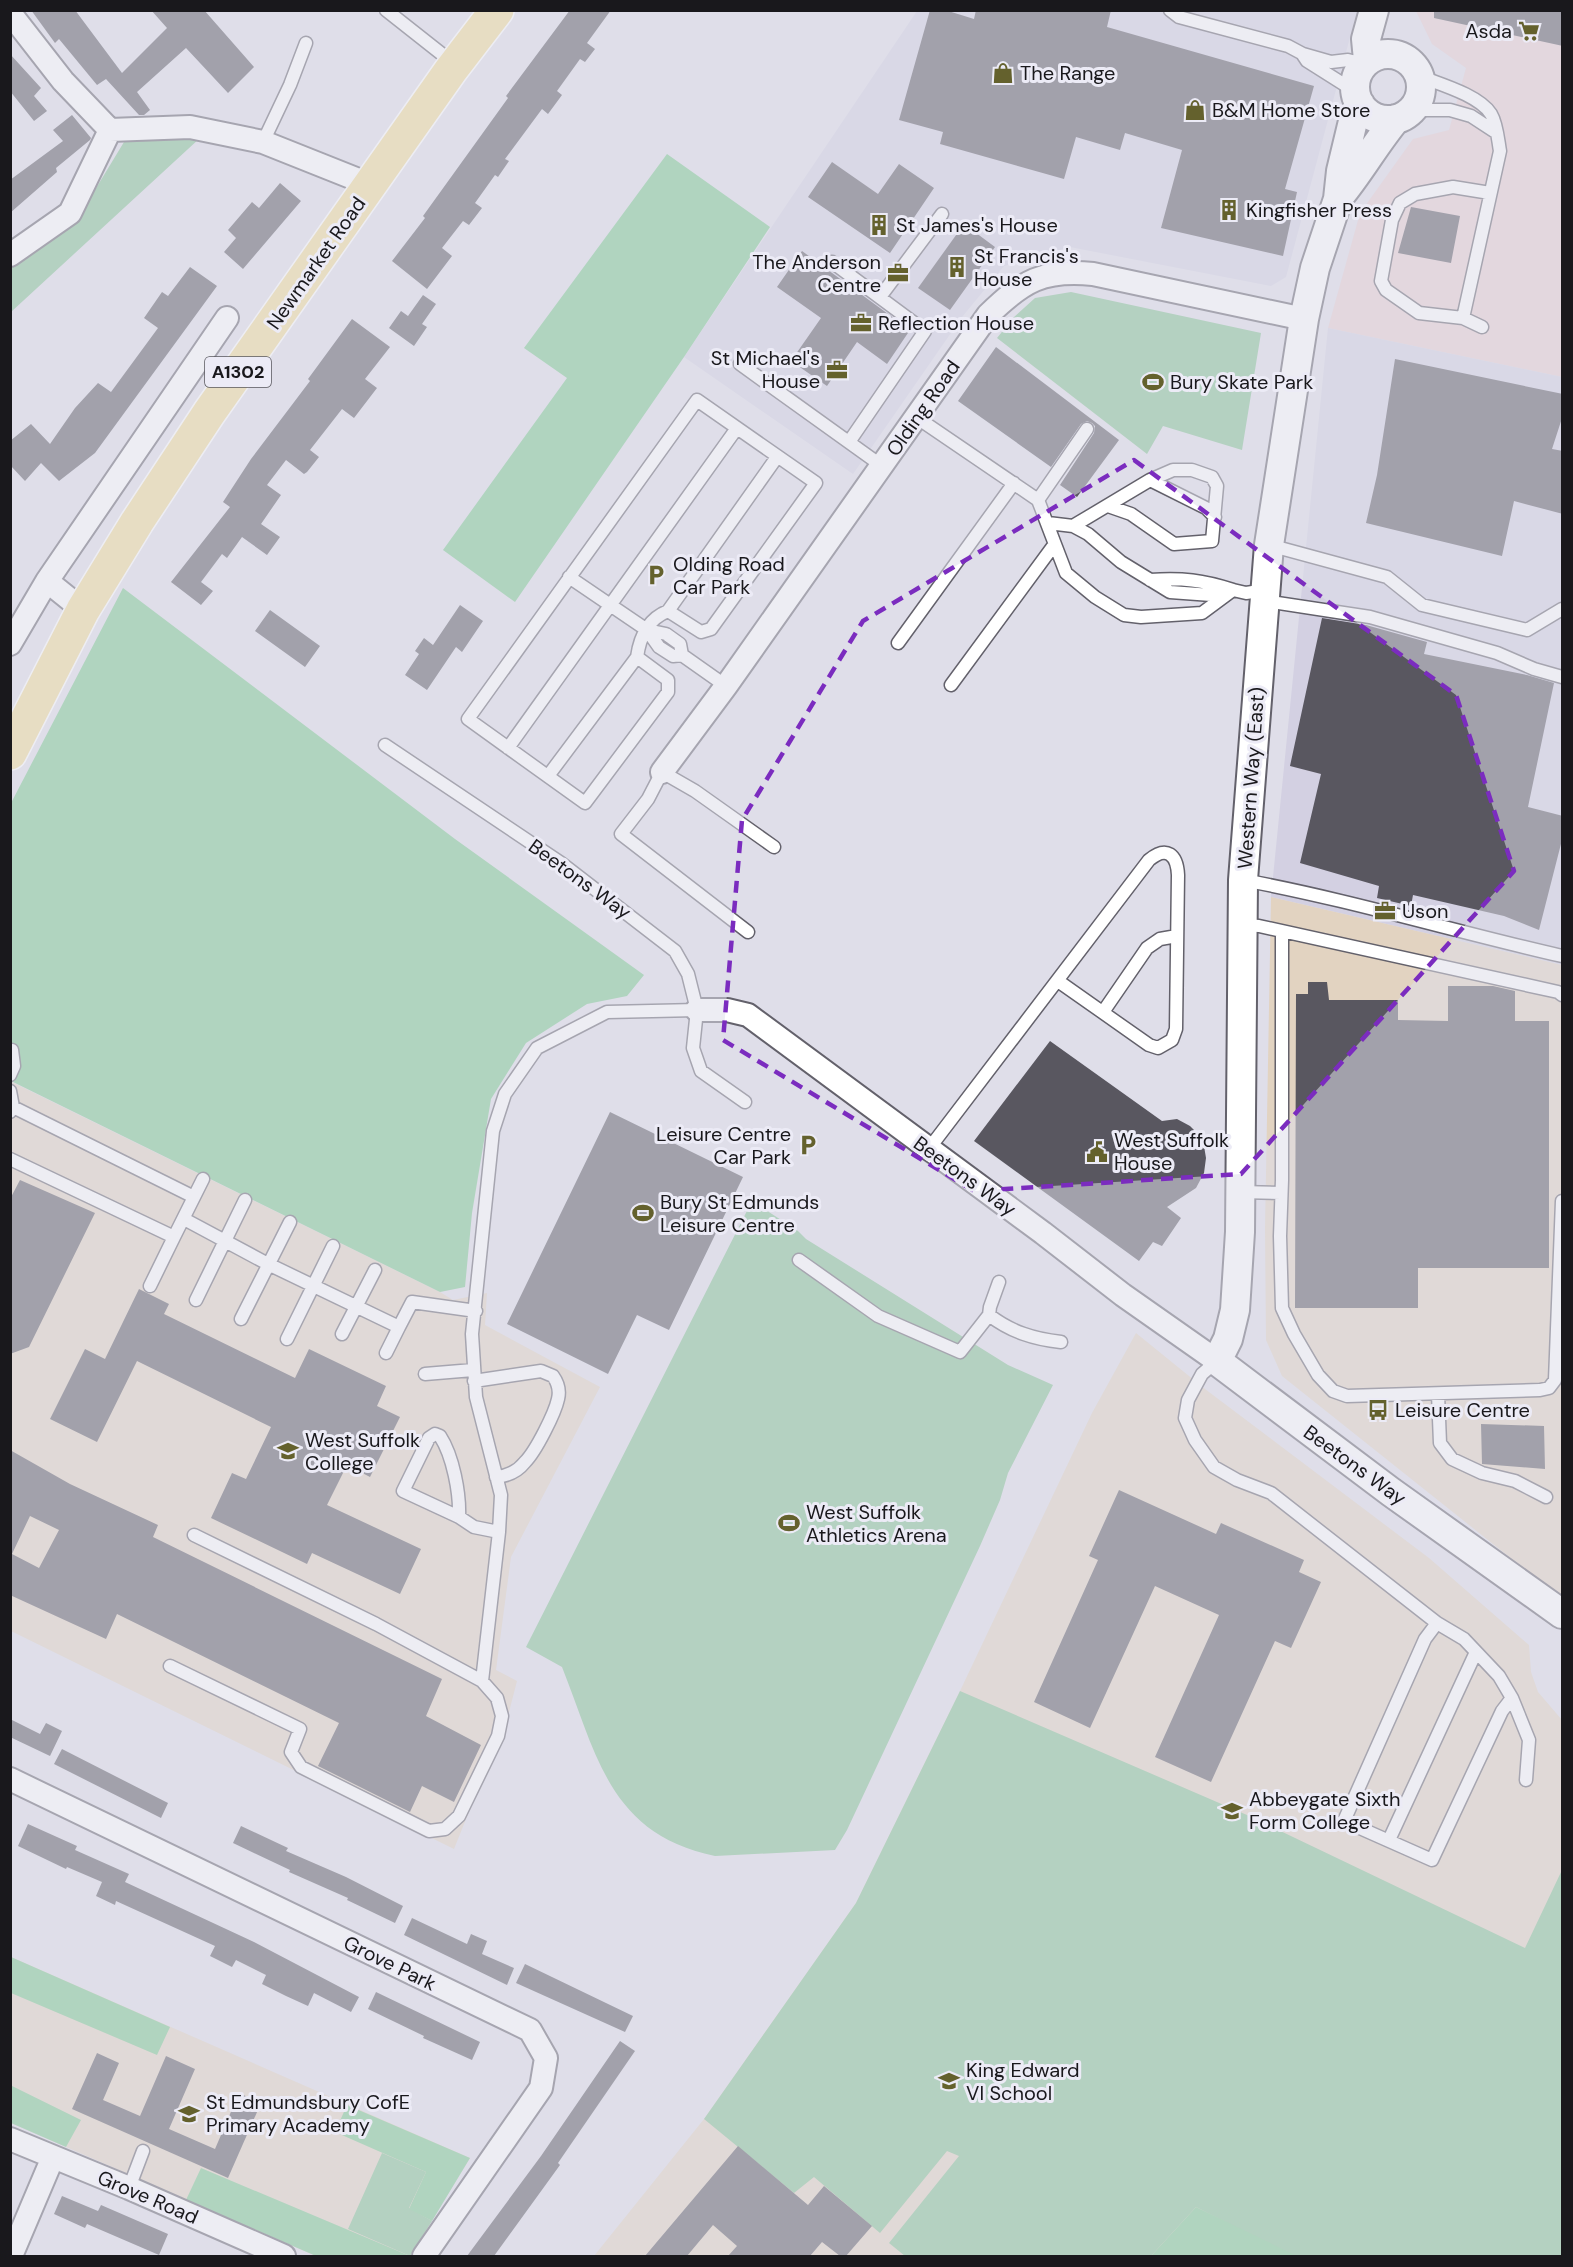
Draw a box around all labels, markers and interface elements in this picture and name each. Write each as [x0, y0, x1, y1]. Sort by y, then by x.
place label: Asda [1465, 18, 1512, 44]
supermarket icon: Asda [1517, 19, 1541, 43]
place label: The Range [1020, 60, 1115, 86]
shop icon: The Range [991, 61, 1015, 85]
place label: B&M Home Store [1212, 97, 1370, 123]
shop icon: B&M Home Store [1183, 98, 1207, 122]
street label: Newmarket Road [261, 192, 371, 334]
place label: Kingfisher Press [1246, 197, 1392, 223]
building icon: Kingfisher Press [1217, 198, 1241, 222]
place label: St James's House [896, 212, 1058, 238]
building icon: St James's House [867, 213, 891, 237]
place label: St Francis's House [974, 243, 1079, 292]
place label: The Anderson Centre [752, 249, 881, 298]
building icon: St Francis's House [945, 255, 969, 279]
office icon: The Anderson Centre [886, 261, 910, 285]
place label: Reflection House [878, 310, 1034, 336]
office icon: Reflection House [849, 311, 873, 335]
place label: St Michael's House [711, 345, 820, 394]
street label: Olding Road [880, 355, 966, 461]
road number: A1302 [205, 357, 271, 387]
office icon: St Michael's House [825, 358, 849, 382]
place label: Bury Skate Park [1170, 369, 1313, 395]
sports icon: Bury Skate Park [1141, 370, 1165, 394]
place label: Olding Road Car Park [673, 551, 785, 600]
parking icon: Olding Road Car Park [644, 563, 668, 587]
street label: Western Way (East) [1232, 686, 1270, 870]
street label: Beetons Way [524, 833, 636, 925]
place label: Uson [1402, 898, 1448, 924]
office icon: Uson [1373, 899, 1397, 923]
place label: Leisure Centre Car Park [656, 1121, 791, 1170]
place label: West Suffolk House [1114, 1127, 1229, 1176]
street label: Beetons Way [909, 1130, 1021, 1222]
parking icon: Leisure Centre Car Park [796, 1133, 820, 1157]
public building icon: West Suffolk House [1085, 1140, 1109, 1164]
place label: Bury St Edmunds Leisure Centre [660, 1189, 819, 1238]
sports icon: Bury St Edmunds Leisure Centre [631, 1201, 655, 1225]
place label: Leisure Centre [1395, 1397, 1530, 1423]
bus stop icon: Leisure Centre [1366, 1398, 1390, 1422]
street label: Beetons Way [1299, 1419, 1411, 1511]
place label: West Suffolk College [305, 1427, 420, 1476]
school or university icon: West Suffolk College [276, 1439, 300, 1463]
place label: West Suffolk Athletics Arena [806, 1499, 947, 1548]
sports icon: West Suffolk Athletics Arena [777, 1511, 801, 1535]
place label: Abbeygate Sixth Form College [1249, 1786, 1400, 1835]
school or university icon: Abbeygate Sixth Form College [1220, 1799, 1244, 1823]
street label: Grove Park [339, 1929, 441, 1997]
place label: King Edward VI School [966, 2057, 1080, 2106]
school or university icon: King Edward VI School [937, 2069, 961, 2093]
place label: St Edmundsbury CofE Primary Academy [206, 2089, 410, 2138]
school or university icon: St Edmundsbury CofE Primary Academy [177, 2102, 201, 2126]
street label: Grove Road [94, 2164, 202, 2230]

